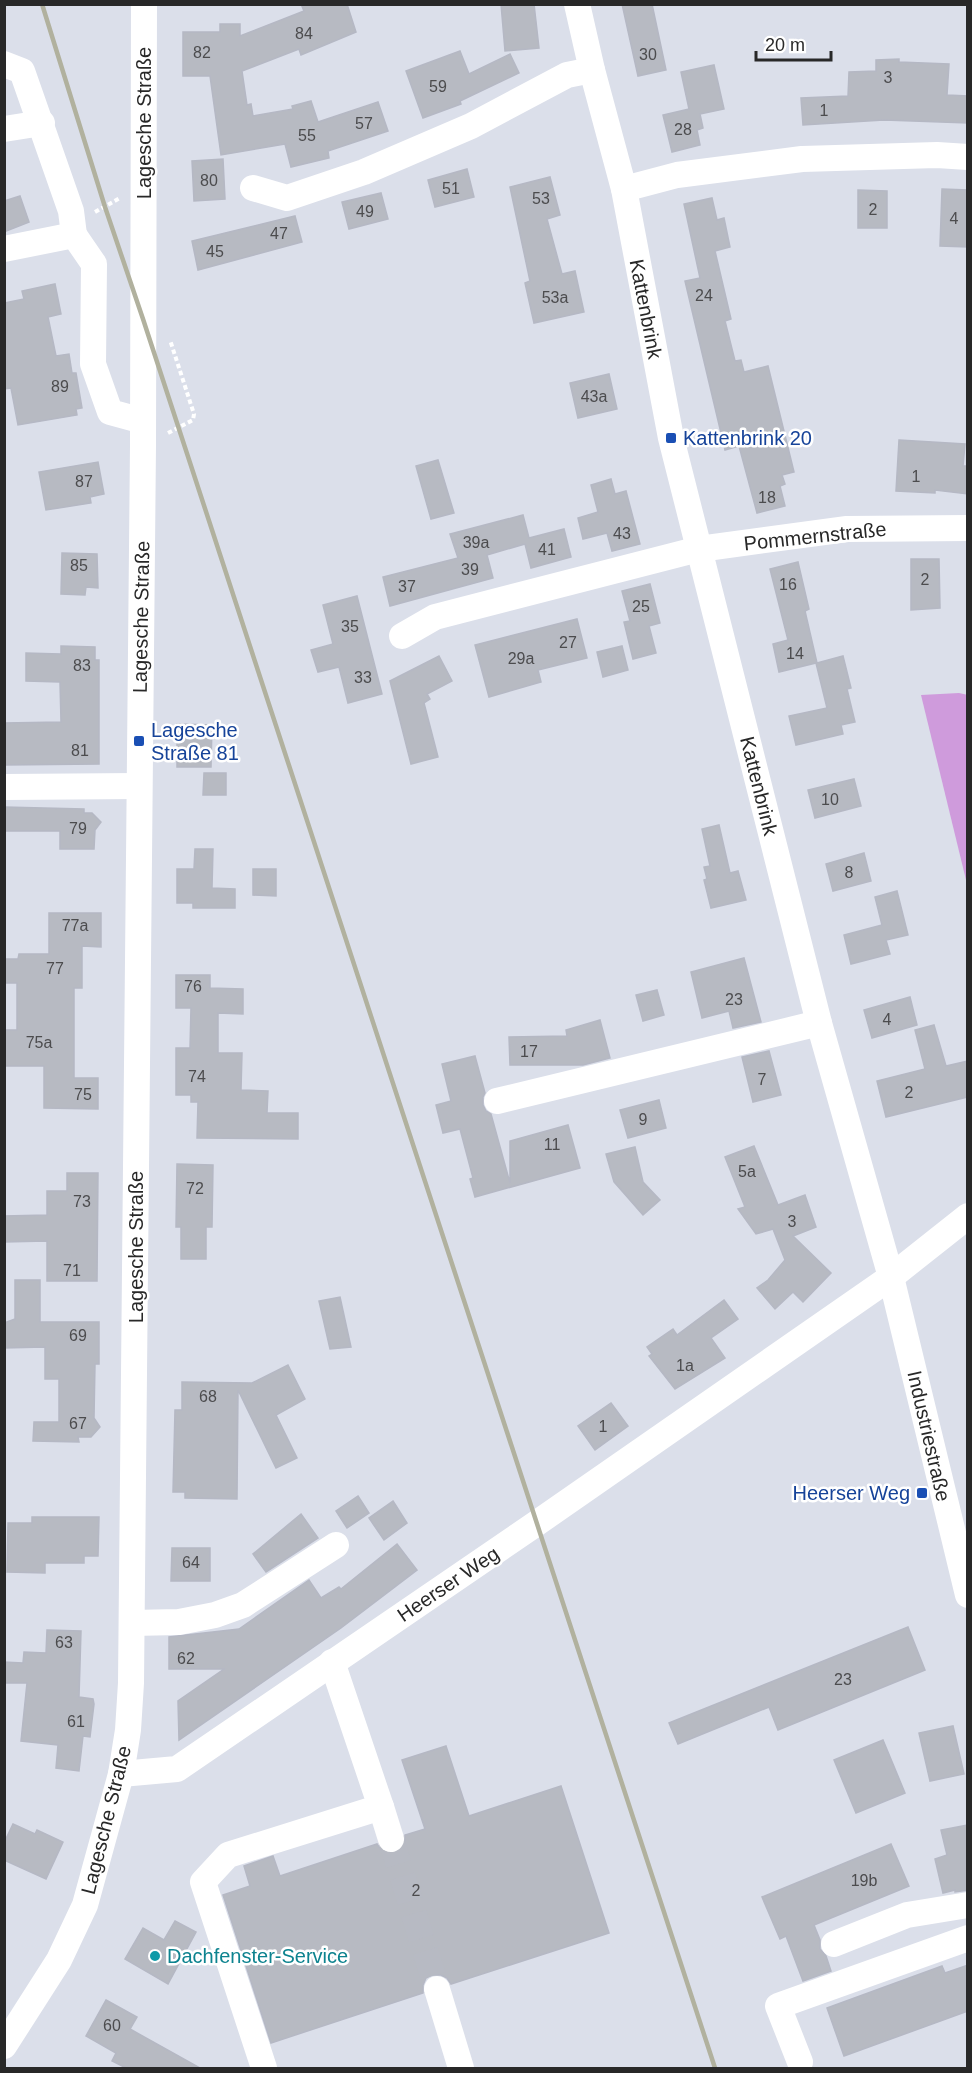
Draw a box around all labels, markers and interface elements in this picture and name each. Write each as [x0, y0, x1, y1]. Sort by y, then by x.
scale bar [756, 24, 831, 62]
house number: 84 [295, 25, 313, 42]
text: 20 m [765, 35, 805, 55]
house number: 82 [193, 44, 211, 61]
house number: 30 [639, 46, 657, 63]
street label: Lagesche Straße [133, 47, 155, 199]
house number: 3 [884, 69, 893, 86]
house number: 59 [429, 78, 447, 95]
house number: 1 [820, 102, 829, 119]
house number: 57 [355, 115, 373, 132]
house number: 28 [674, 121, 692, 138]
house number: 55 [298, 127, 316, 144]
house number: 80 [200, 172, 218, 189]
house number: 51 [442, 180, 460, 197]
house number: 53 [532, 190, 550, 207]
house number: 2 [869, 201, 878, 218]
house number: 49 [356, 203, 374, 220]
house number: 4 [950, 210, 959, 227]
house number: 47 [270, 225, 288, 242]
house number: 45 [206, 243, 224, 260]
street label: Kattenbrink [626, 257, 667, 362]
house number: 24 [695, 287, 713, 304]
house number: 53a [542, 289, 568, 306]
house number: 89 [51, 378, 69, 395]
house number: 43a [581, 388, 607, 405]
place label: Kattenbrink 20 [683, 427, 812, 449]
marker: Kattenbrink 20 [664, 431, 678, 445]
house number: 1 [912, 468, 921, 485]
house number: 87 [75, 473, 93, 490]
house number: 18 [758, 489, 776, 506]
street label: Pommernstraße [743, 518, 887, 554]
house number: 43 [613, 525, 631, 542]
house number: 39a [463, 534, 489, 551]
street label: Lagesche Straße [129, 541, 153, 693]
house number: 41 [538, 541, 556, 558]
house number: 85 [70, 557, 88, 574]
house number: 39 [461, 561, 479, 578]
house number: 2 [921, 571, 930, 588]
house number: 16 [779, 576, 797, 593]
house number: 37 [398, 578, 416, 595]
house number: 25 [632, 598, 650, 615]
house number: 35 [341, 618, 359, 635]
house number: 27 [559, 634, 577, 651]
house number: 14 [786, 645, 804, 662]
house number: 29a [508, 650, 534, 667]
house number: 83 [73, 657, 91, 674]
house number: 33 [354, 669, 372, 686]
place label: Lagesche Straße 81 [151, 719, 239, 764]
marker: Lagesche Straße 81 [132, 734, 146, 748]
street label: Kattenbrink [736, 734, 782, 839]
house number: 81 [71, 742, 89, 759]
house number: 10 [821, 791, 839, 808]
house number: 79 [69, 820, 87, 837]
house number: 8 [845, 864, 854, 881]
house number: 77a [62, 917, 88, 934]
house number: 77 [46, 960, 64, 977]
house number: 76 [184, 978, 202, 995]
house number: 23 [725, 991, 743, 1008]
house number: 4 [883, 1011, 892, 1028]
house number: 75a [26, 1034, 52, 1051]
house number: 17 [520, 1043, 538, 1060]
house number: 74 [188, 1068, 206, 1085]
house number: 7 [758, 1071, 767, 1088]
house number: 2 [905, 1084, 914, 1101]
house number: 75 [74, 1086, 92, 1103]
house number: 9 [639, 1111, 648, 1128]
house number: 11 [544, 1136, 560, 1153]
house number: 5a [738, 1163, 756, 1180]
street label: Lagesche Straße [125, 1171, 147, 1323]
house number: 72 [186, 1180, 204, 1197]
house number: 73 [73, 1193, 91, 1210]
house number: 3 [788, 1213, 797, 1230]
house number: 71 [63, 1262, 81, 1279]
house number: 69 [69, 1327, 87, 1344]
house number: 1a [676, 1357, 694, 1374]
street label: Industriestraße [903, 1369, 955, 1503]
house number: 68 [199, 1388, 217, 1405]
house number: 67 [69, 1415, 87, 1432]
house number: 1 [599, 1418, 608, 1435]
place label: Heerser Weg [793, 1482, 910, 1504]
marker: Heerser Weg [915, 1486, 929, 1500]
street label: Heerser Weg [393, 1542, 503, 1626]
house number: 64 [182, 1554, 200, 1571]
house number: 63 [55, 1634, 73, 1651]
house number: 62 [177, 1650, 195, 1667]
house number: 23 [834, 1671, 852, 1688]
house number: 61 [67, 1713, 85, 1730]
street label: Lagesche Straße [77, 1743, 135, 1897]
house number: 19b [851, 1872, 877, 1889]
house number: 2 [412, 1882, 421, 1899]
place label: Dachfenster-Service [167, 1945, 348, 1967]
marker: Dachfenster-Service [148, 1949, 162, 1963]
house number: 60 [103, 2017, 121, 2034]

